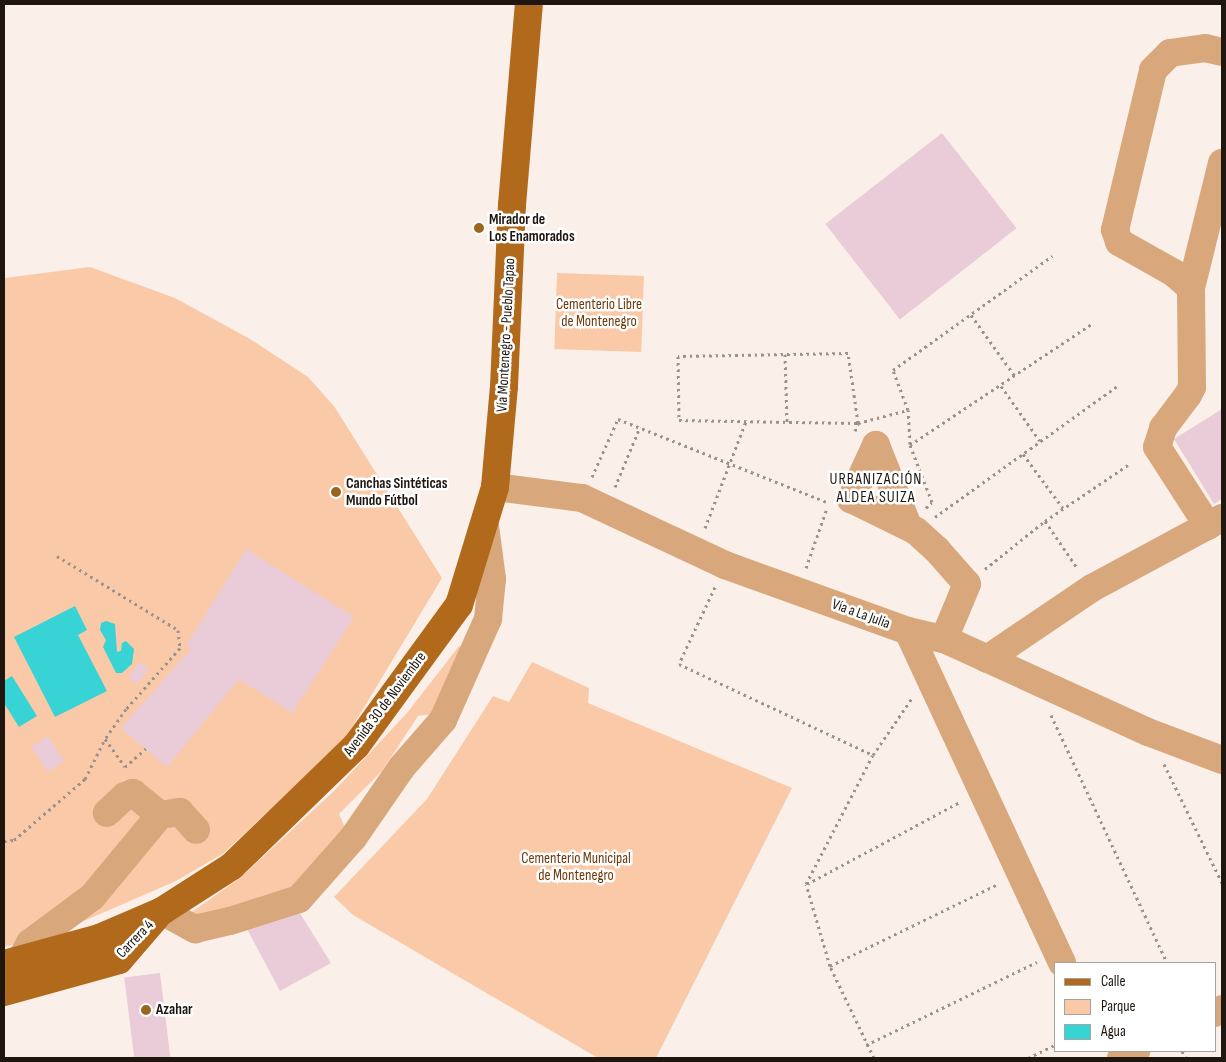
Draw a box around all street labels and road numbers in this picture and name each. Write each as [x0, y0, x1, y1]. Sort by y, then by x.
street label: Vía Montenegro - Pueblo Tapao [493, 258, 519, 412]
street label: Vía a La Julia [829, 595, 893, 633]
street label: Avenida 30 de Noviembre [340, 648, 430, 760]
street label: Carrera 4 [113, 916, 157, 962]

